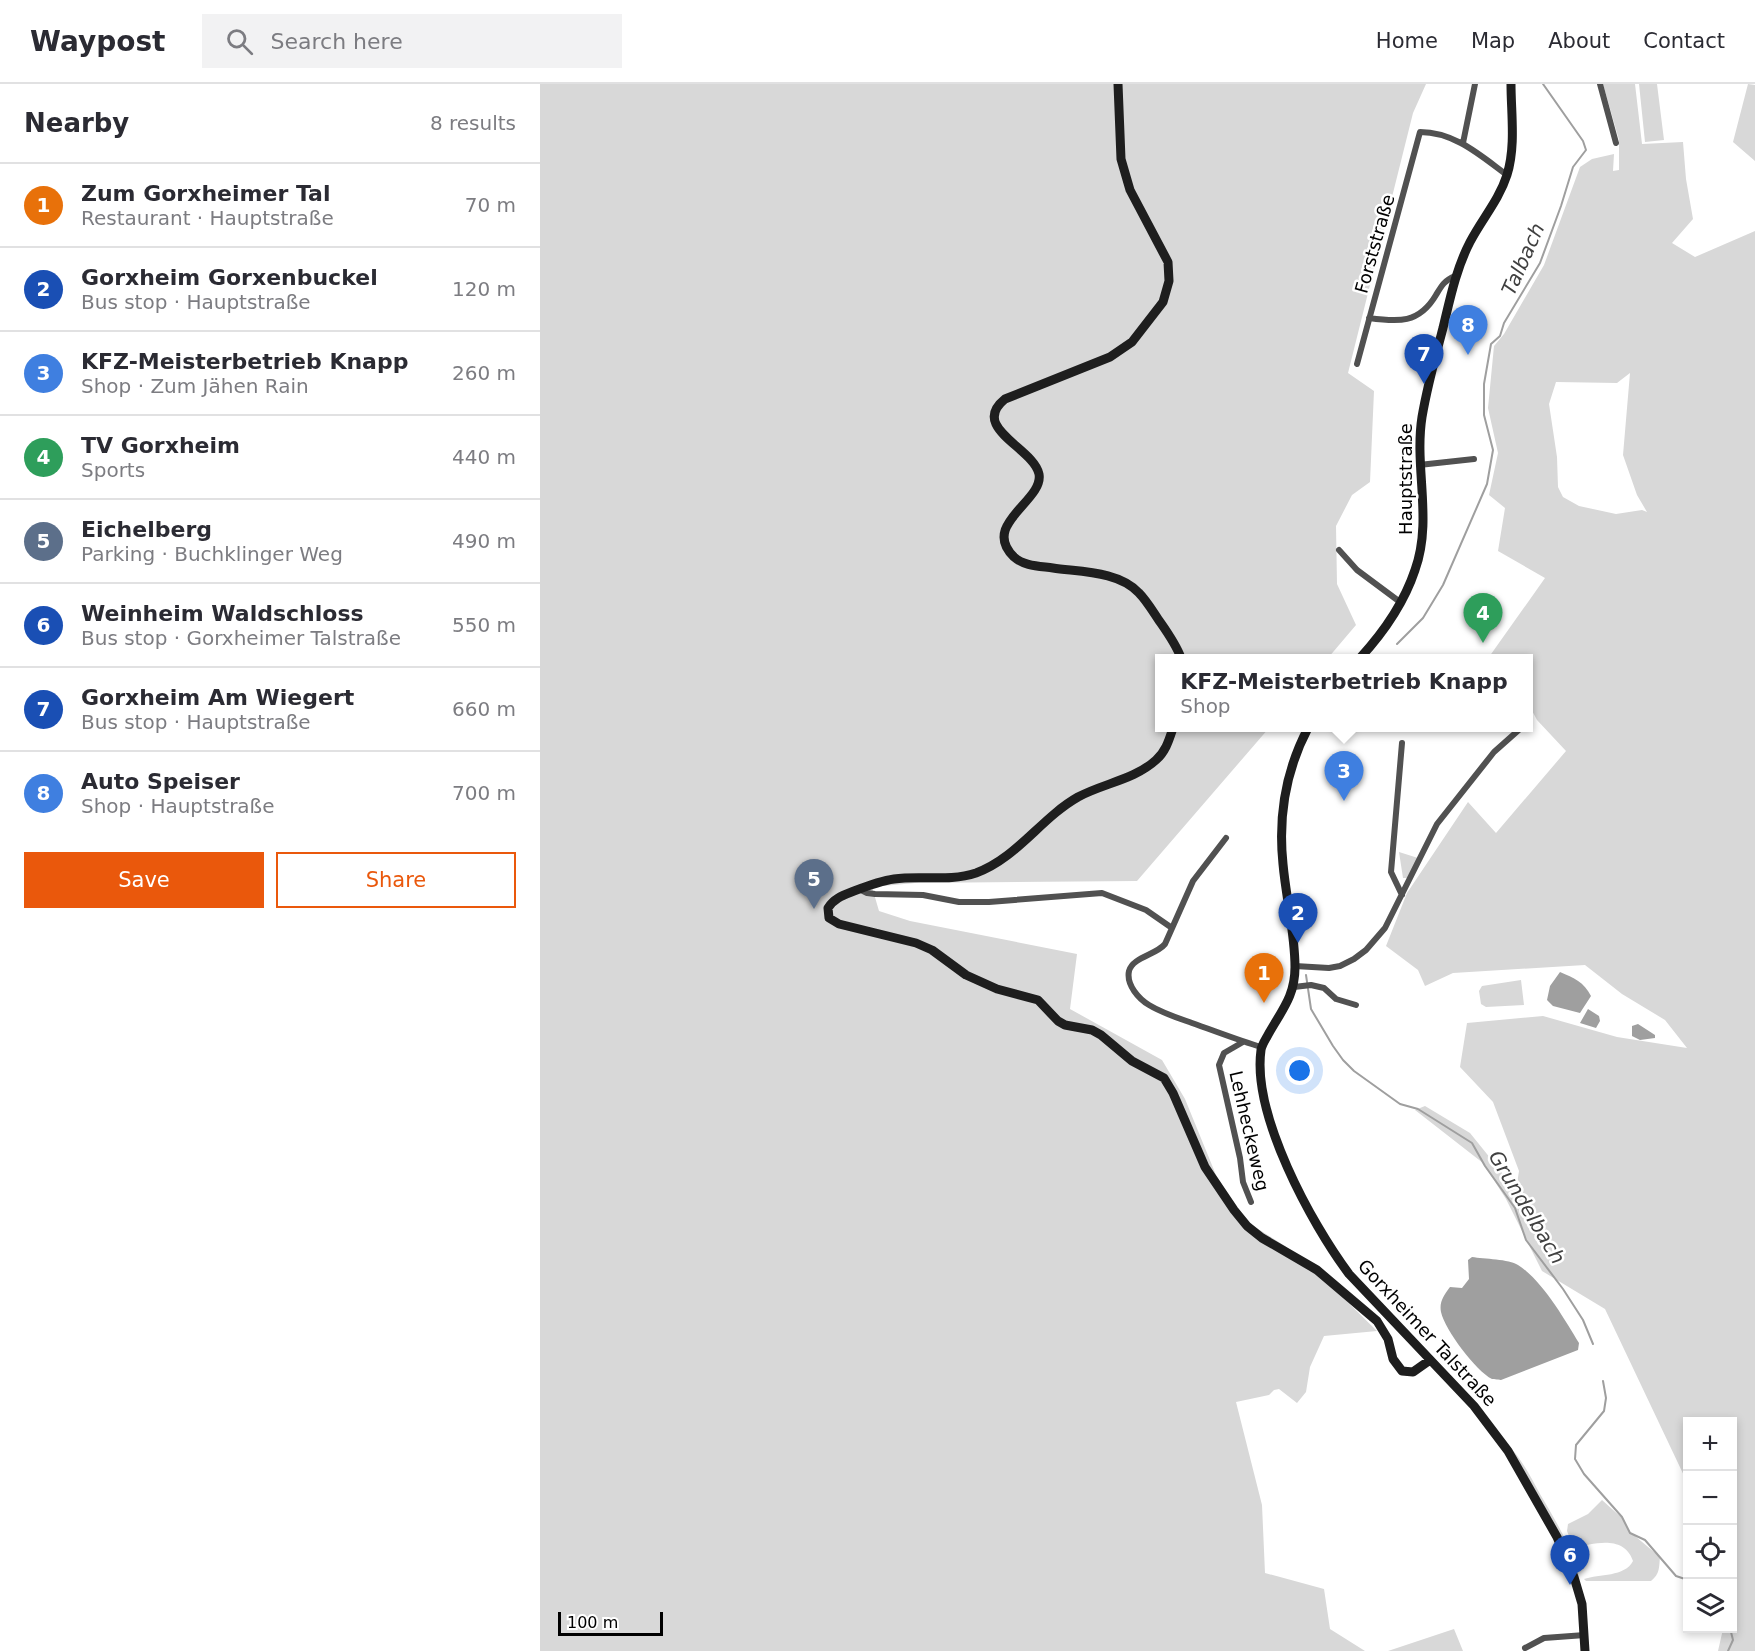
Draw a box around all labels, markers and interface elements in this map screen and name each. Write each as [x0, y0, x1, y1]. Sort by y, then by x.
search box [202, 14, 622, 68]
text: Waypost [30, 25, 166, 58]
icon: search [223, 25, 256, 58]
text: Search here [271, 29, 403, 54]
text: Home [1376, 29, 1438, 53]
text: Map [1471, 29, 1515, 53]
text: About [1548, 29, 1610, 53]
text: Contact [1643, 29, 1725, 53]
text: Nearby [24, 108, 129, 138]
text: 8 results [430, 111, 516, 135]
text: Zum Gorxheimer Tal [81, 181, 330, 206]
street label: Forststraße [1350, 192, 1399, 296]
text: 1 [37, 193, 50, 217]
text: 70 m [465, 193, 516, 217]
text: Restaurant · Hauptstraße [81, 206, 334, 230]
water label: Talbach [1496, 219, 1550, 299]
text: Gorxheim Gorxenbuckel [81, 265, 378, 290]
text: 2 [37, 277, 50, 301]
text: 120 m [452, 277, 516, 301]
text: Bus stop · Hauptstraße [81, 290, 311, 314]
pin: 8 [1448, 306, 1488, 355]
pin: 7 [1404, 334, 1444, 384]
text: KFZ-Meisterbetrieb Knapp [81, 349, 408, 374]
text: 3 [37, 361, 50, 385]
text: 260 m [452, 361, 516, 385]
text: Shop · Zum Jähen Rain [81, 374, 309, 398]
street label: Hauptstraße [1395, 423, 1416, 535]
text: TV Gorxheim [81, 433, 240, 458]
text: 4 [37, 445, 50, 469]
text: 440 m [452, 445, 516, 469]
text: Sports [81, 458, 145, 482]
text: Eichelberg [81, 517, 212, 542]
text: 5 [37, 529, 50, 553]
text: 490 m [452, 529, 516, 553]
text: Parking · Buchklinger Weg [81, 542, 343, 566]
pin: 4 [1464, 594, 1502, 643]
text: Weinheim Waldschloss [81, 601, 364, 626]
text: 6 [37, 613, 50, 637]
text: 550 m [452, 613, 516, 637]
text: Bus stop · Gorxheimer Talstraße [81, 626, 401, 650]
popup [1155, 654, 1533, 732]
text: KFZ-Meisterbetrieb Knapp [1180, 669, 1508, 694]
text: Gorxheim Am Wiegert [81, 685, 354, 710]
text: Shop [1180, 694, 1231, 718]
text: 7 [37, 697, 50, 721]
text: 660 m [452, 697, 516, 721]
text: Bus stop · Hauptstraße [81, 710, 311, 734]
pin: 3 [1324, 752, 1364, 801]
text: Auto Speiser [81, 769, 240, 794]
text: 8 [37, 781, 50, 805]
text: 700 m [452, 781, 516, 805]
text: Shop · Hauptstraße [81, 794, 275, 818]
button: Save [24, 852, 264, 908]
button: Share [276, 852, 516, 908]
pin: 5 [794, 860, 834, 909]
pin: 2 [1278, 894, 1317, 943]
pin: 1 [1244, 954, 1284, 1003]
your location [1285, 1056, 1314, 1085]
street label: Lehheckeweg [1225, 1069, 1274, 1193]
water label: Grundelbach [1484, 1146, 1570, 1268]
street label: Gorxheimer Talstraße [1354, 1255, 1501, 1410]
map controls [1683, 1417, 1737, 1633]
button: + [1683, 1417, 1737, 1471]
button: − [1683, 1471, 1737, 1525]
button: locate [1683, 1525, 1737, 1579]
pin: 6 [1550, 1536, 1590, 1585]
button: layers [1683, 1579, 1737, 1633]
scale bar [558, 1609, 663, 1636]
text: 100 m [567, 1613, 618, 1632]

